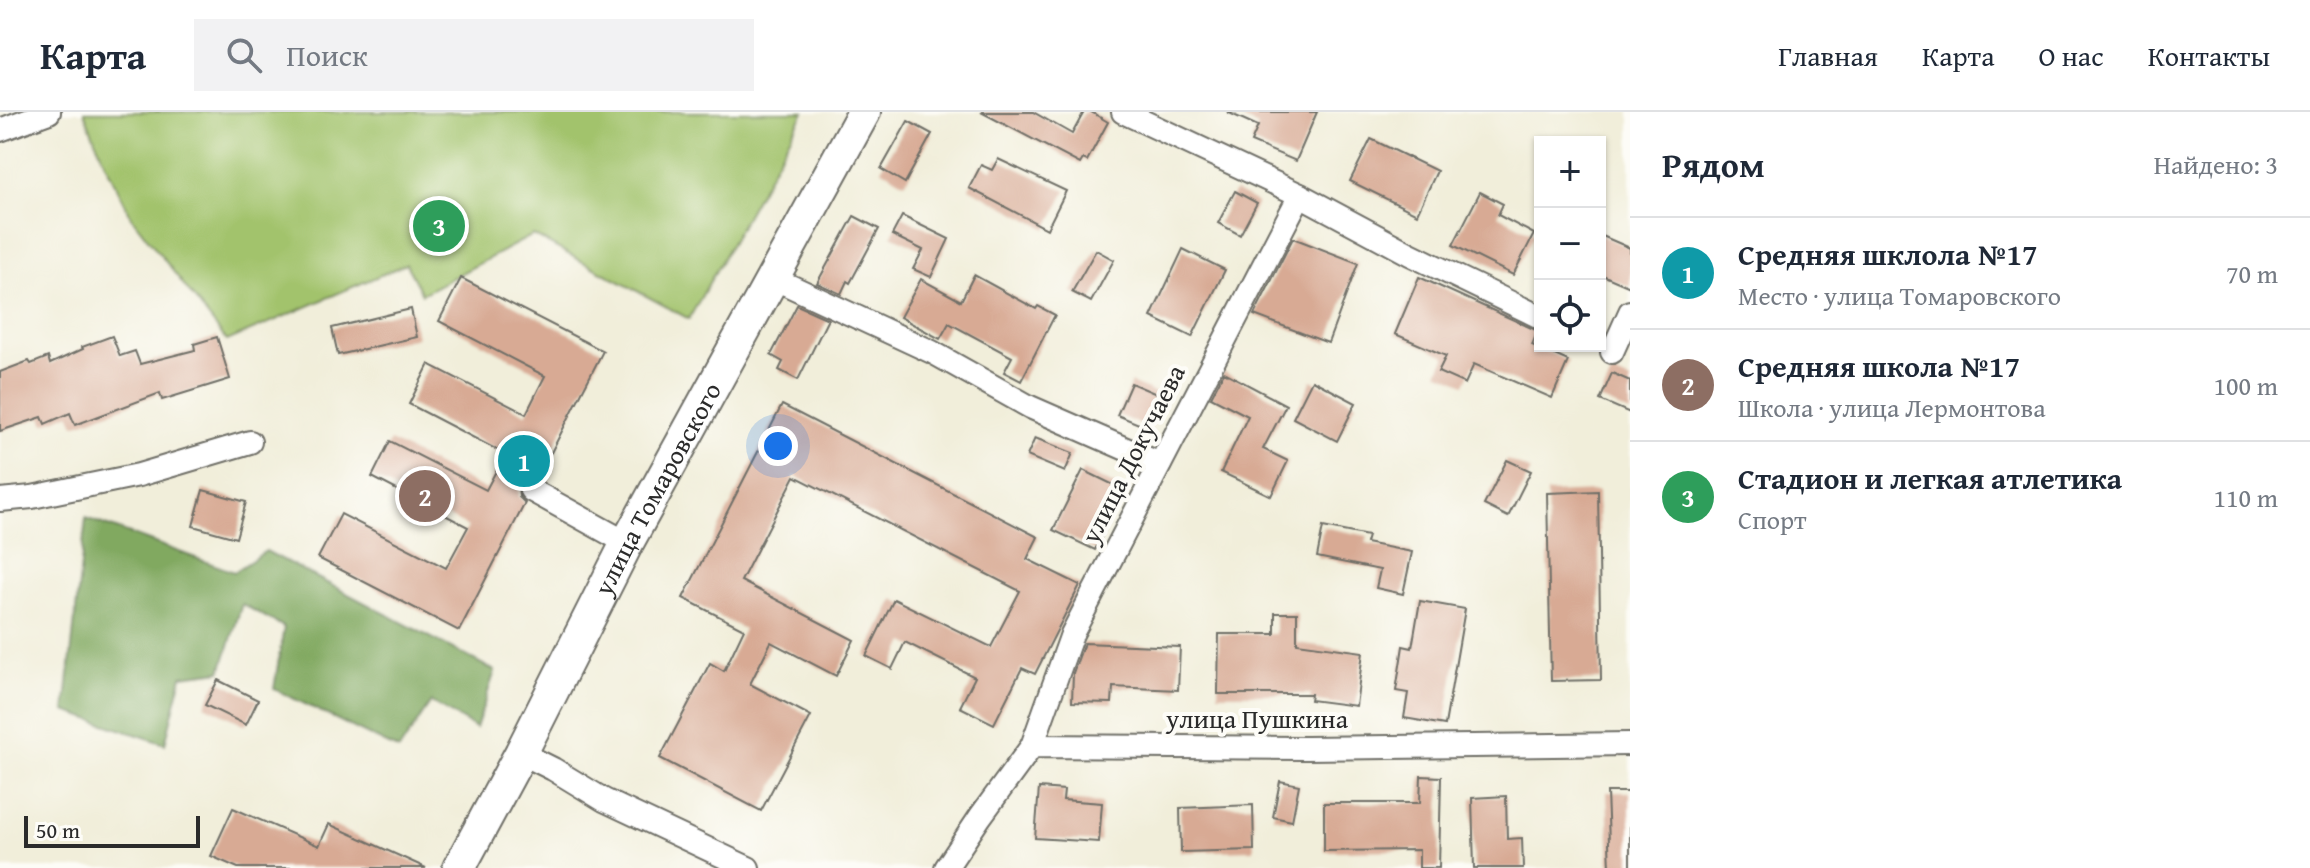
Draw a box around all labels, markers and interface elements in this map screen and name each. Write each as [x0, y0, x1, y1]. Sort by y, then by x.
search box [194, 19, 754, 91]
text: Карта [40, 27, 146, 83]
icon: search [222, 33, 266, 77]
text: Поиск [286, 33, 368, 77]
text: Главная [1778, 35, 1878, 76]
text: Карта [1922, 35, 1994, 76]
text: О нас [2038, 35, 2104, 76]
text: Контакты [2148, 35, 2270, 76]
map controls [1534, 136, 1606, 352]
button: + [1534, 136, 1606, 208]
text: Рядом [1662, 140, 1765, 189]
text: Найдено: 3 [2154, 145, 2278, 184]
pin: 3 [413, 196, 465, 256]
button: − [1534, 208, 1606, 280]
text: Средняя шклола №17 [1738, 232, 2038, 276]
text: 1 [1681, 254, 1695, 293]
text: 70 m [2226, 254, 2278, 293]
text: Место · улица Томаровского [1738, 276, 2061, 315]
button: locate [1534, 280, 1606, 352]
text: Средняя школа №17 [1738, 344, 2020, 388]
street label: улица Докучаева [1070, 357, 1195, 551]
text: 2 [1681, 366, 1695, 405]
text: 100 m [2213, 366, 2278, 405]
street label: улица Томаровского [583, 375, 731, 603]
text: Школа · улица Лермонтова [1738, 388, 2046, 427]
your location [758, 426, 798, 466]
pin: 1 [498, 431, 550, 491]
text: Стадион и легкая атлетика [1738, 456, 2122, 500]
pin: 2 [399, 466, 451, 526]
text: 3 [1681, 478, 1695, 517]
text: 110 m [2213, 478, 2278, 517]
text: Спорт [1738, 500, 1807, 539]
street label: улица Пушкина [1165, 699, 1349, 738]
scale bar [24, 812, 200, 848]
text: 50 m [36, 814, 80, 846]

